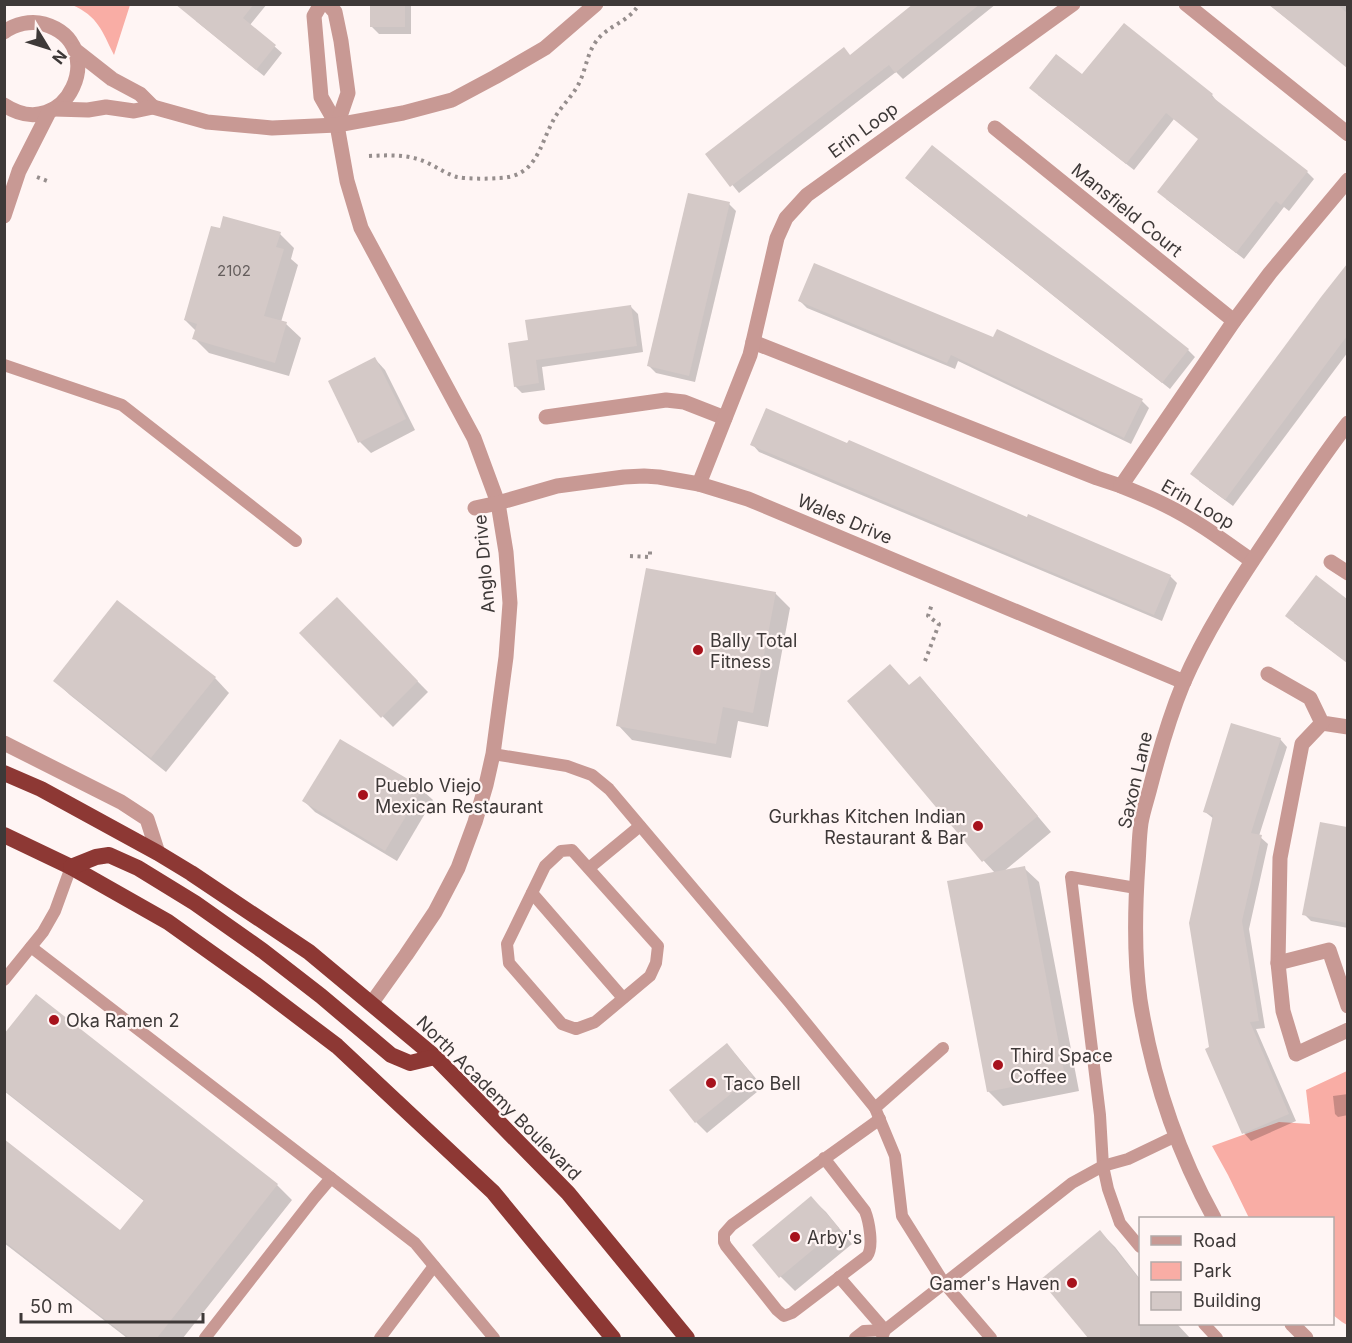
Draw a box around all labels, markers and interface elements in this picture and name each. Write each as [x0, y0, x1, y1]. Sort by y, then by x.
north arrow [18, 18, 78, 78]
text: N [48, 46, 71, 68]
street label: Erin Loop [824, 98, 902, 162]
street label: Mansfield Court [1068, 159, 1187, 261]
house number: 2102 [217, 261, 251, 280]
street label: Erin Loop [1158, 475, 1238, 533]
street label: Wales Drive [794, 490, 896, 548]
street label: Anglo Drive [469, 514, 499, 614]
place label: Bally Total Fitness [710, 630, 797, 672]
marker: Bally Total Fitness [691, 643, 705, 657]
street label: Saxon Lane [1114, 729, 1156, 831]
place label: Pueblo Viejo Mexican Restaurant [375, 775, 543, 817]
marker: Pueblo Viejo Mexican Restaurant [356, 788, 370, 802]
place label: Gurkhas Kitchen Indian Restaurant & Bar [769, 806, 966, 848]
marker: Gurkhas Kitchen Indian Restaurant & Bar [971, 819, 985, 833]
place label: Oka Ramen 2 [66, 1010, 179, 1031]
street label: North Academy Boulevard [413, 1012, 585, 1184]
marker: Oka Ramen 2 [47, 1013, 61, 1027]
place label: Third Space Coffee [1010, 1045, 1113, 1087]
marker: Third Space Coffee [991, 1058, 1005, 1072]
place label: Taco Bell [723, 1073, 801, 1094]
marker: Taco Bell [704, 1076, 718, 1090]
legend [1139, 1217, 1334, 1325]
place label: Arby's [807, 1227, 862, 1248]
marker: Arby's [788, 1230, 802, 1244]
text: Road [1193, 1230, 1236, 1251]
text: Park [1193, 1260, 1232, 1281]
place label: Gamer's Haven [929, 1273, 1060, 1294]
marker: Gamer's Haven [1065, 1276, 1079, 1290]
scale bar [21, 1286, 202, 1324]
text: Building [1193, 1290, 1261, 1311]
text: 50 m [30, 1296, 73, 1317]

